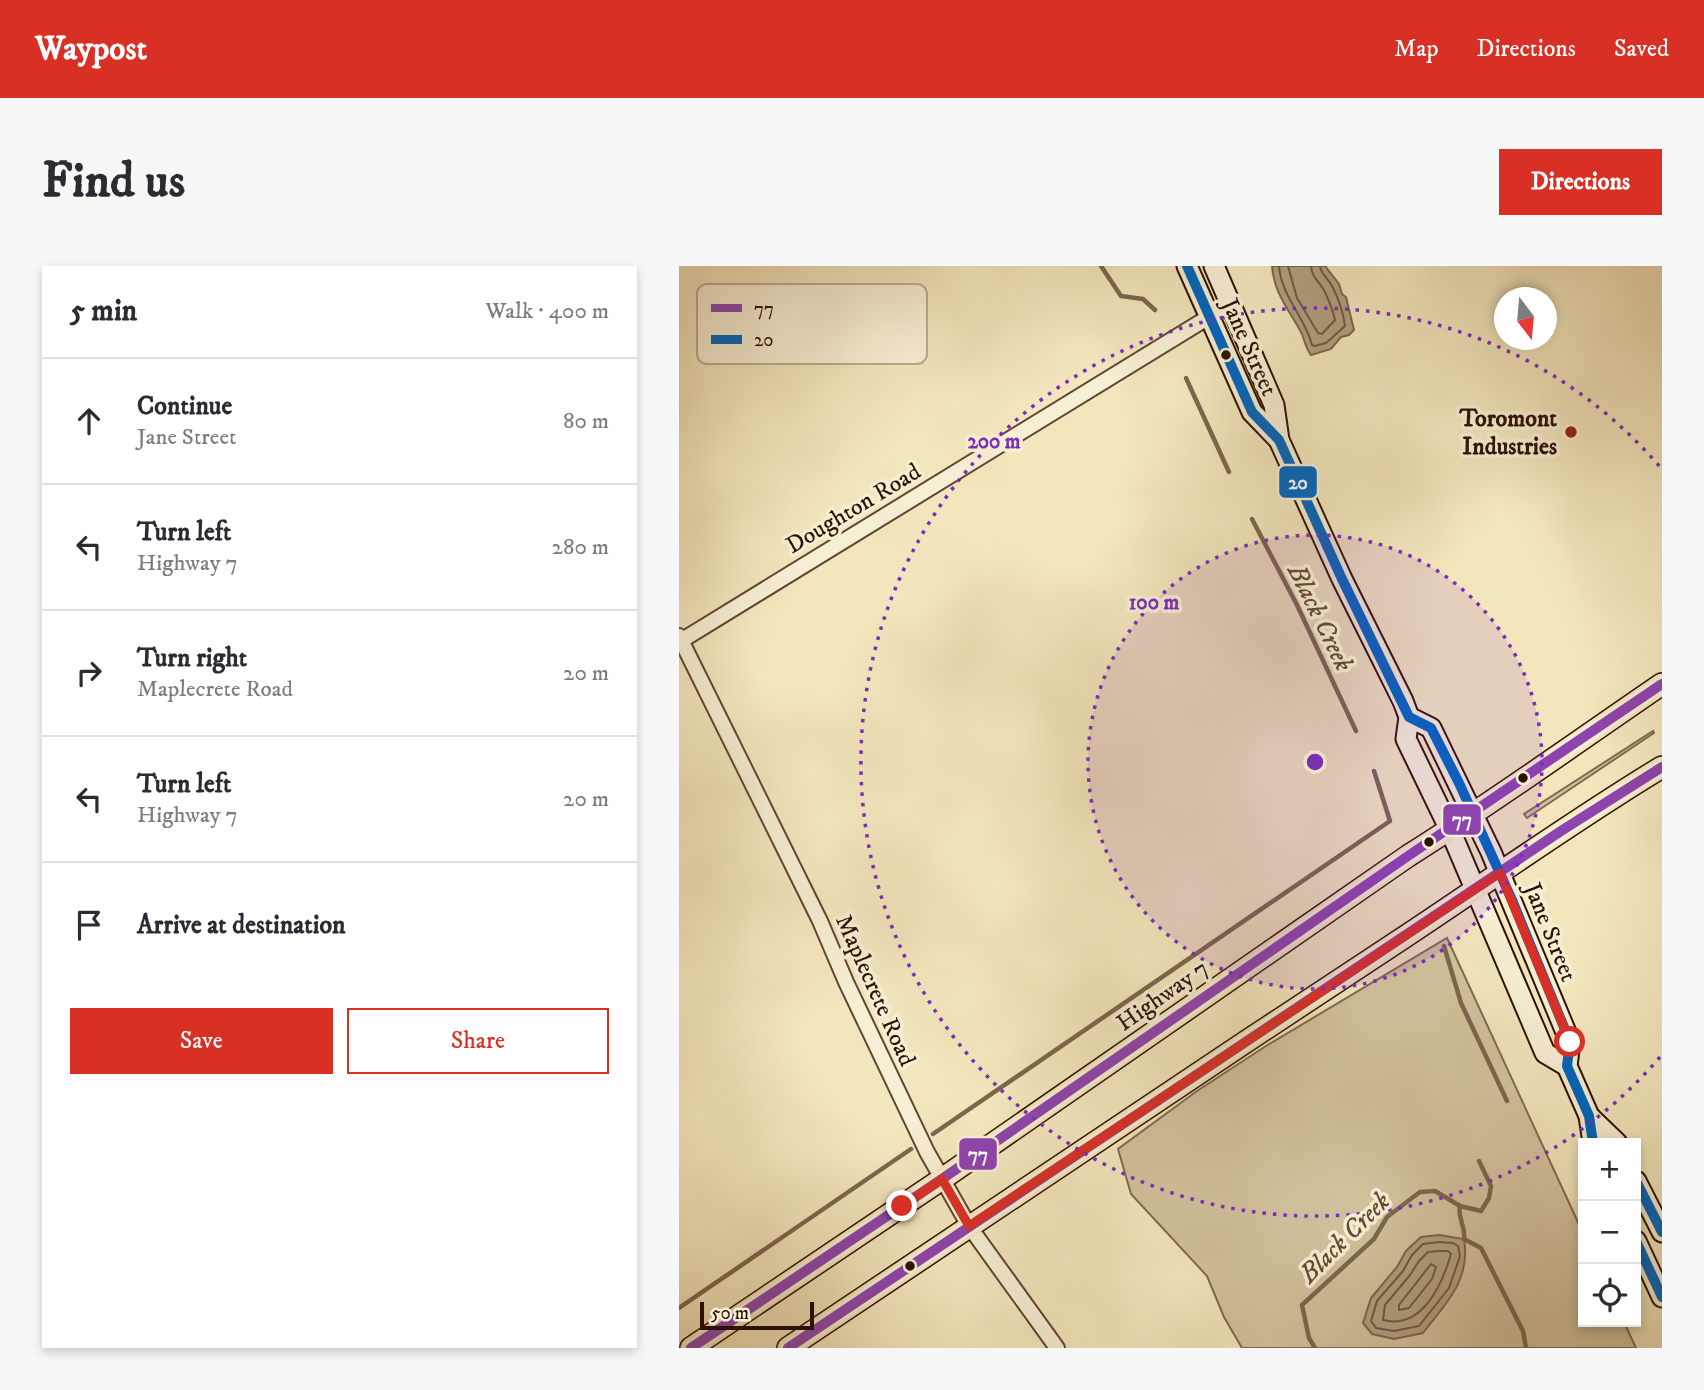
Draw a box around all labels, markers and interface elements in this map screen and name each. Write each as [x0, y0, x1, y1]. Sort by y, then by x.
text: Waypost [35, 29, 147, 70]
text: Map [1394, 34, 1439, 64]
text: Directions [1477, 34, 1576, 64]
text: Saved [1614, 34, 1669, 64]
button: Directions [1499, 149, 1662, 215]
text: Find us [42, 151, 185, 213]
legend [697, 284, 927, 364]
north arrow [1494, 287, 1557, 350]
street label: Jane Street [1214, 292, 1284, 401]
text: 5 min [70, 293, 137, 330]
text: Walk · 400 m [486, 297, 609, 326]
text: 77 [754, 298, 774, 321]
text: 20 [754, 329, 774, 352]
unlabelled marker [1219, 348, 1233, 362]
text: Continue [137, 390, 232, 423]
icon: ahead [70, 402, 108, 440]
place label: Toromont Industries [1458, 404, 1557, 462]
text: 80 m [563, 407, 609, 436]
text: Jane Street [137, 423, 236, 452]
marker: Toromont Industries [1563, 424, 1579, 440]
text: 200 m [967, 429, 1021, 455]
street label: Doughton Road [781, 457, 926, 561]
line badge: 20 [1278, 465, 1318, 499]
text: 20 [1288, 472, 1308, 495]
text: Turn left [137, 516, 231, 549]
icon: left [70, 528, 108, 566]
text: 280 m [552, 533, 609, 562]
text: Highway 7 [137, 549, 238, 578]
water label: Black Creek [1279, 558, 1360, 677]
text: 100 m [1129, 590, 1179, 616]
text: Turn right [137, 642, 247, 675]
icon: right [70, 654, 108, 692]
text: 20 m [563, 659, 609, 688]
text: Maplecrete Road [137, 675, 293, 704]
centre of rings [1303, 750, 1327, 774]
text: Turn left [137, 768, 231, 801]
unlabelled marker [1516, 771, 1530, 785]
icon: left [70, 780, 108, 818]
text: 20 m [563, 785, 609, 814]
text: Highway 7 [137, 801, 238, 830]
line badge: 77 [1442, 803, 1482, 836]
text: 77 [1452, 809, 1472, 832]
unlabelled marker [1422, 835, 1436, 849]
street label: Jane Street [1516, 877, 1583, 986]
icon: arrive [70, 906, 108, 944]
text: Arrive at destination [137, 909, 346, 942]
street label: Maplecrete Road [828, 910, 922, 1071]
street label: Highway 7 [1111, 953, 1214, 1038]
button: Save [70, 1008, 333, 1074]
button: Share [347, 1008, 609, 1074]
route start [1554, 1026, 1585, 1057]
line badge: 77 [958, 1137, 998, 1171]
map controls [1578, 1138, 1641, 1327]
button: + [1578, 1138, 1641, 1201]
text: 77 [968, 1144, 988, 1167]
water label: Black Creek [1292, 1186, 1398, 1291]
route end [886, 1190, 917, 1221]
button: − [1578, 1201, 1641, 1264]
unlabelled marker [903, 1259, 917, 1273]
button: locate [1578, 1264, 1641, 1327]
scale bar [700, 1299, 814, 1331]
text: 50 m [711, 1302, 749, 1325]

